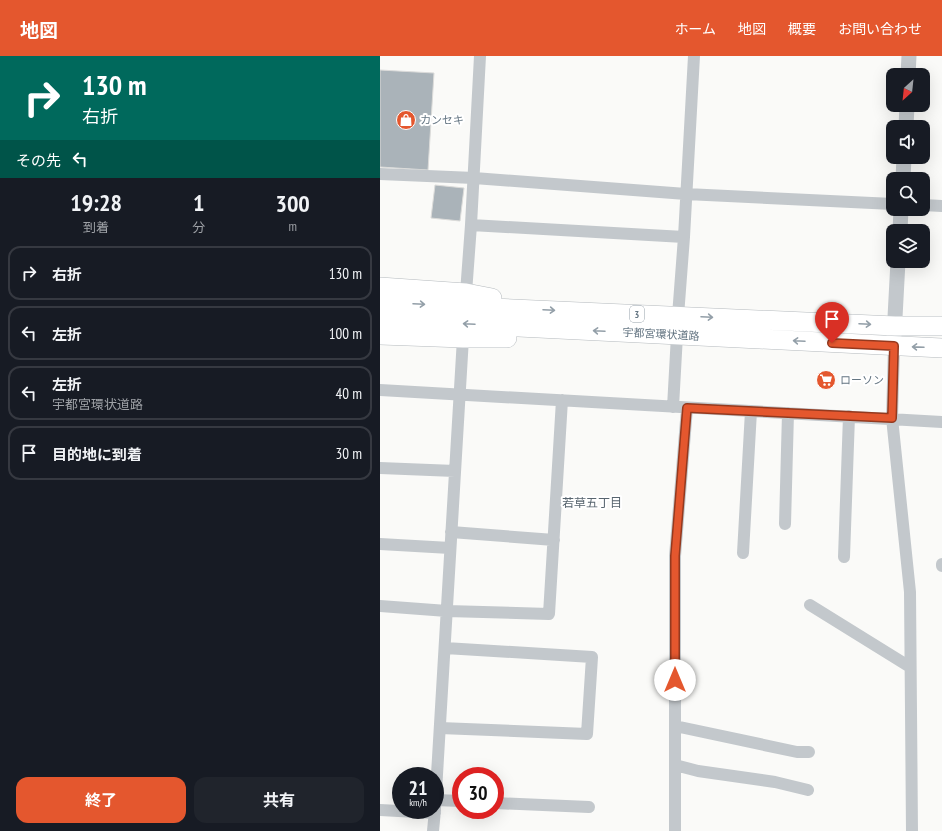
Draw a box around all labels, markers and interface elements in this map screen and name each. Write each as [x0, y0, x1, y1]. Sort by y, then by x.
text: 地図 [20, 18, 58, 42]
text: ホーム [674, 20, 716, 38]
text: 地図 [738, 20, 766, 38]
text: 概要 [788, 20, 816, 38]
text: お問い合わせ [838, 20, 922, 38]
text: 130 m [82, 66, 146, 103]
north arrow [886, 68, 930, 112]
map controls [886, 68, 930, 268]
icon: right [16, 72, 68, 124]
text: 右折 [82, 105, 118, 128]
shop icon: カンセキ [395, 109, 417, 131]
place label: カンセキ [420, 113, 464, 127]
button: sound [886, 120, 930, 164]
icon: left [69, 148, 91, 170]
text: その先 [16, 151, 61, 170]
button: search [886, 172, 930, 216]
text: 19:28 [70, 187, 122, 218]
text: 1 [193, 187, 204, 218]
text: 300 [275, 188, 310, 219]
text: m [288, 218, 297, 235]
text: 到着 [83, 219, 109, 236]
text: 分 [192, 219, 205, 236]
button: layers [886, 224, 930, 268]
icon: right [18, 262, 40, 284]
text: 130 m [329, 264, 362, 283]
text: 右折 [52, 265, 82, 284]
one-way arrow [412, 301, 425, 308]
pin [815, 302, 849, 343]
road number: 3 [630, 306, 644, 322]
one-way arrow [542, 307, 555, 314]
icon: arrive [821, 308, 843, 330]
one-way arrow [700, 313, 713, 321]
one-way arrow [463, 320, 476, 328]
one-way arrow [858, 320, 871, 328]
icon: left [18, 322, 40, 344]
text: 100 m [329, 324, 362, 343]
text: 左折 [52, 325, 82, 344]
street label: 宇都宮環状道路 [622, 325, 700, 343]
one-way arrow [593, 327, 606, 334]
one-way arrow [793, 337, 806, 345]
one-way arrow [912, 343, 925, 351]
supermarket icon: ローソン [815, 369, 837, 391]
place label: ローソン [840, 373, 884, 387]
text: 左折 [52, 375, 82, 394]
icon: left [18, 382, 40, 404]
text: 40 m [336, 384, 362, 403]
text: 宇都宮環状道路 [52, 396, 143, 413]
icon: arrive [18, 442, 40, 464]
text: 30 m [336, 444, 362, 463]
text: 目的地に到着 [52, 445, 142, 464]
district label: 若草五丁目 [562, 495, 622, 510]
position arrow [654, 659, 696, 701]
speed limit sign: 30 [452, 767, 504, 819]
text: 21 [408, 775, 428, 801]
button: 終了 [16, 777, 186, 823]
button: 共有 [194, 777, 364, 823]
text: km/h [409, 796, 427, 809]

